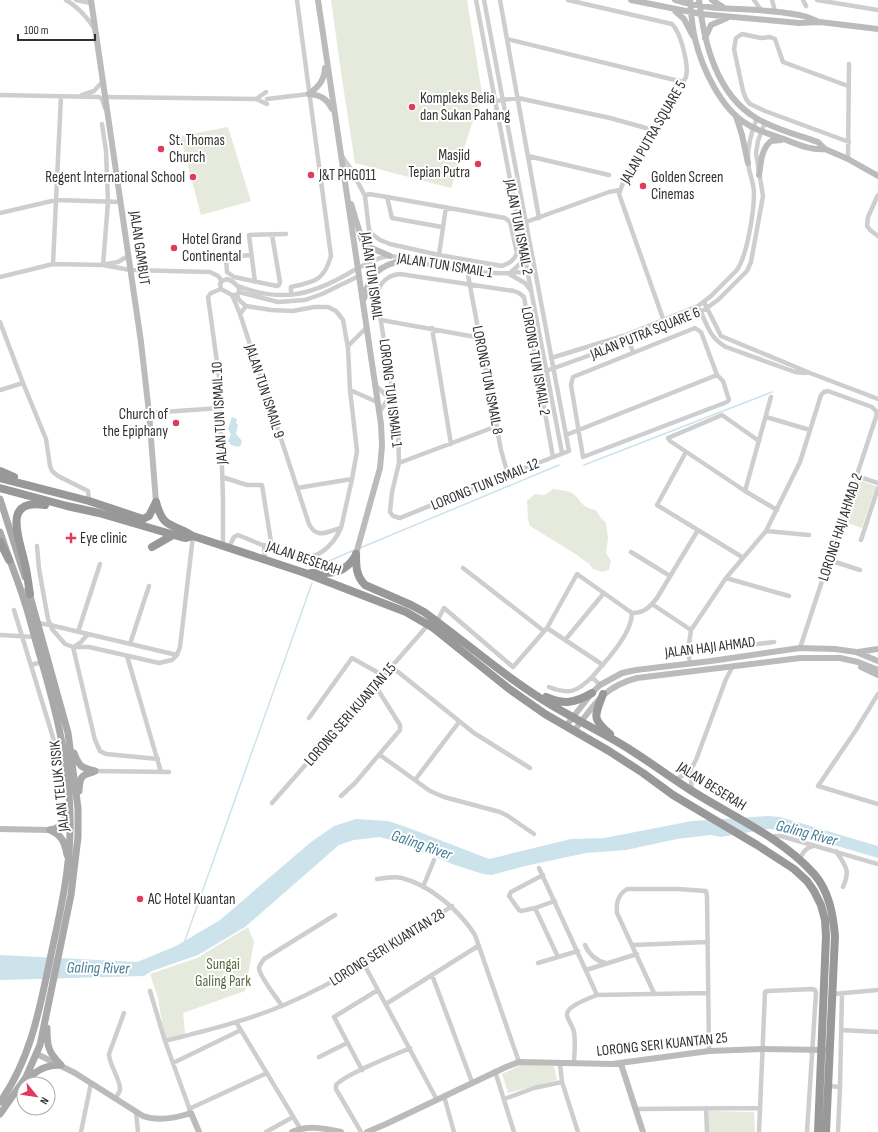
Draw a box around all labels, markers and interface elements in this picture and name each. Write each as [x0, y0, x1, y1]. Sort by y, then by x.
scale bar [18, 16, 95, 42]
text: 100 m [24, 23, 49, 38]
street label: JALAN PUTRA SQUARE 5 [616, 77, 691, 188]
place label: Kompleks Belia dan Sukan Pahang [420, 89, 510, 125]
marker: Kompleks Belia dan Sukan Pahang [407, 102, 417, 112]
place label: St. Thomas Church [169, 131, 225, 167]
marker: St. Thomas Church [156, 144, 166, 154]
place label: Masjid Tepian Putra [408, 146, 470, 182]
marker: Masjid Tepian Putra [473, 159, 483, 169]
place label: J&T PHG011 [318, 166, 377, 185]
place label: Regent International School [45, 168, 185, 187]
place label: Golden Screen Cinemas [651, 168, 723, 204]
marker: J&T PHG011 [306, 170, 316, 180]
marker: Regent International School [188, 172, 198, 182]
street label: JALAN TUN ISMAIL 2 [500, 177, 537, 277]
marker: Golden Screen Cinemas [638, 181, 648, 191]
street label: JALAN GAMBUT [125, 209, 154, 286]
place label: Hotel Grand Continental [182, 230, 242, 266]
street label: JALAN TUN ISMAIL [356, 230, 387, 322]
marker: Hotel Grand Continental [169, 243, 179, 253]
street label: JALAN TUN ISMAIL 1 [395, 248, 495, 283]
street label: JALAN PUTRA SQUARE 6 [587, 303, 703, 365]
street label: LORONG TUN ISMAIL 2 [517, 305, 554, 417]
street label: LORONG TUN ISMAIL 8 [468, 324, 507, 436]
street label: LORONG TUN ISMAIL 1 [374, 338, 407, 449]
street label: JALAN TUN ISMAIL 9 [240, 341, 289, 440]
street label: JALAN TUN ISMAIL 10 [207, 361, 232, 466]
place label: Church of the Epiphany [103, 405, 169, 441]
marker: Church of the Epiphany [171, 418, 181, 428]
street label: LORONG TUN ISMAIL 12 [428, 454, 542, 515]
street label: LORONG HAJI AHMAD 2 [814, 471, 867, 584]
place label: Eye clinic [80, 529, 127, 548]
marker: Eye clinic [65, 532, 77, 544]
street label: JALAN BESERAH [263, 536, 344, 580]
street label: JALAN HAJI AHMAD [663, 633, 756, 663]
street label: LORONG SERI KUANTAN 15 [300, 659, 400, 770]
street label: JALAN TELUK SISIK [45, 739, 74, 833]
street label: JALAN BESERAH [673, 757, 750, 815]
water label: Galing River [774, 816, 840, 851]
water label: Galing River [389, 826, 455, 865]
place label: AC Hotel Kuantan [147, 890, 235, 909]
marker: AC Hotel Kuantan [135, 894, 145, 904]
street label: LORONG SERI KUANTAN 28 [326, 904, 448, 991]
park label: Sungai Galing Park [195, 955, 251, 991]
water label: Galing River [66, 958, 130, 979]
street label: LORONG SERI KUANTAN 25 [596, 1028, 729, 1061]
north arrow [16, 1076, 56, 1116]
text: N [37, 1095, 51, 1107]

